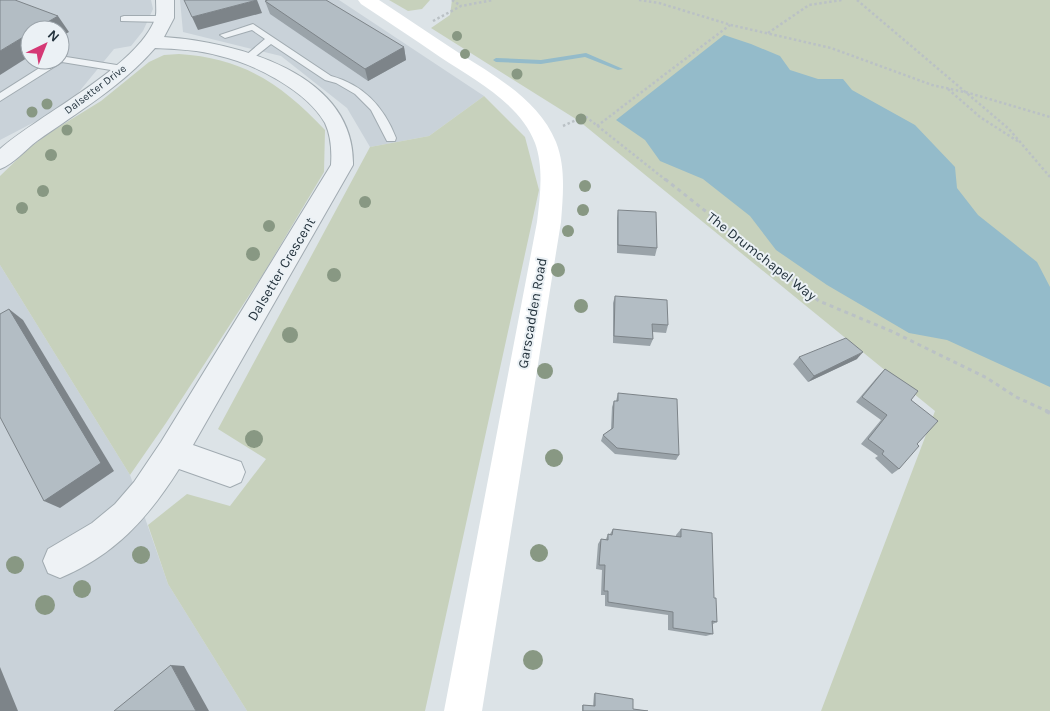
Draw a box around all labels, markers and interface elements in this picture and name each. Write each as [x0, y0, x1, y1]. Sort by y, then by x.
north arrow [20, 20, 70, 70]
text: N [44, 26, 63, 46]
street label: Dalsetter Drive [62, 62, 129, 117]
street label: The Drumchapel Way [704, 208, 820, 305]
street label: Dalsetter Crescent [244, 214, 319, 324]
street label: Garscadden Road [514, 257, 551, 370]

